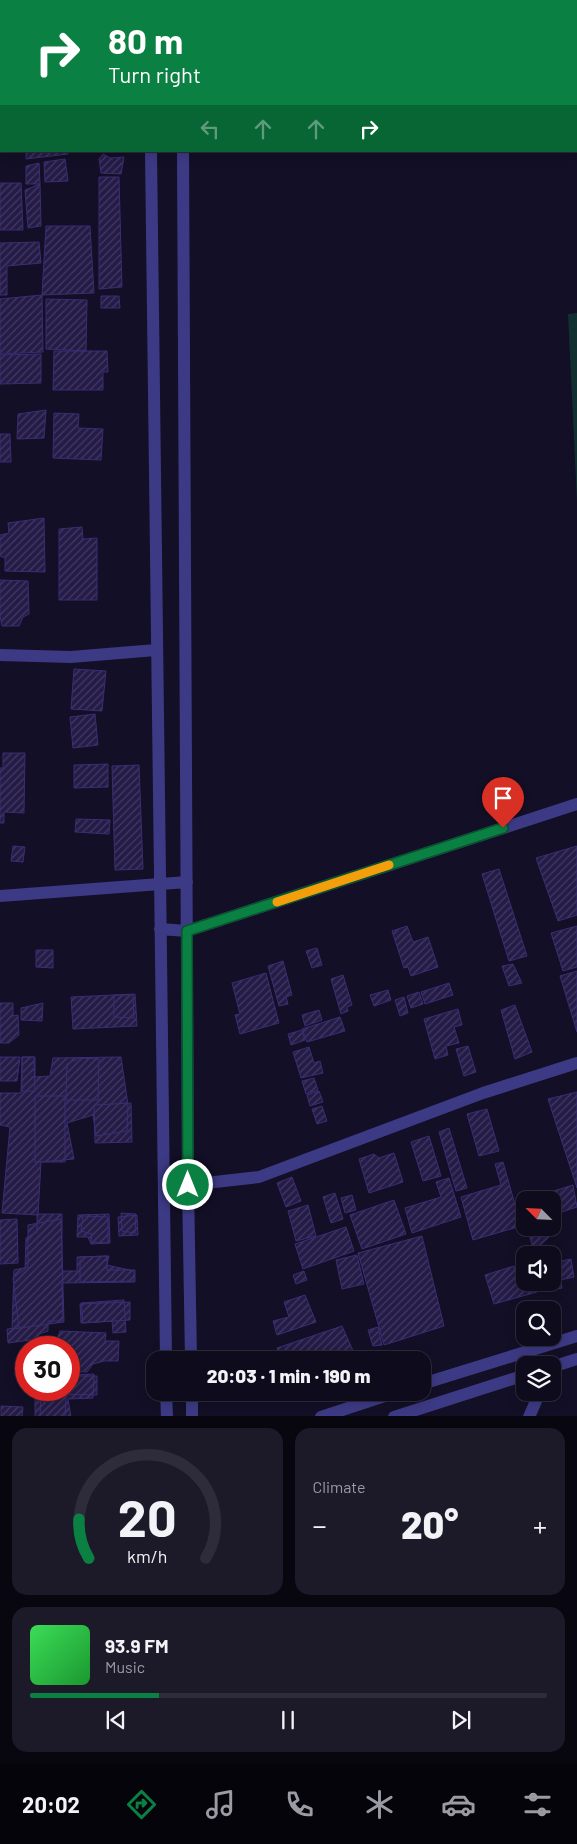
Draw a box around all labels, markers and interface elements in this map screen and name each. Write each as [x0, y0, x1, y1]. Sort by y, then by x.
text: 80 m [108, 19, 183, 61]
icon: right [25, 20, 90, 85]
text: Turn right [108, 61, 201, 87]
icon: left [196, 115, 224, 143]
icon: ahead [249, 115, 277, 143]
icon: ahead [302, 115, 330, 143]
icon: right [355, 115, 383, 143]
pin [482, 777, 524, 828]
icon: arrive [489, 784, 517, 812]
position arrow [161, 1158, 213, 1210]
north arrow [516, 1191, 561, 1236]
map controls [516, 1191, 561, 1401]
button: sound [516, 1246, 561, 1291]
button: search [516, 1301, 561, 1346]
speed limit sign: 30 [15, 1336, 80, 1401]
button: layers [516, 1356, 561, 1401]
text: 20:03 · 1 min · 190 m [207, 1364, 370, 1387]
text: Climate [313, 1477, 365, 1496]
text: 20 [118, 1485, 177, 1547]
text: 20° [401, 1501, 459, 1547]
text: − [313, 1508, 327, 1542]
text: + [533, 1508, 547, 1542]
text: km/h [127, 1545, 167, 1567]
text: 93.9 FM [105, 1634, 169, 1657]
text: Music [105, 1657, 145, 1676]
icon: previous [102, 1706, 130, 1734]
icon: pause [274, 1706, 302, 1734]
icon: next [447, 1706, 475, 1734]
icon: directions [124, 1787, 159, 1822]
icon: music [203, 1787, 238, 1822]
icon: phone [282, 1787, 317, 1822]
icon: climate [362, 1787, 397, 1822]
icon: car [441, 1787, 476, 1822]
icon: filters [520, 1787, 555, 1822]
text: 20:02 [22, 1791, 80, 1817]

